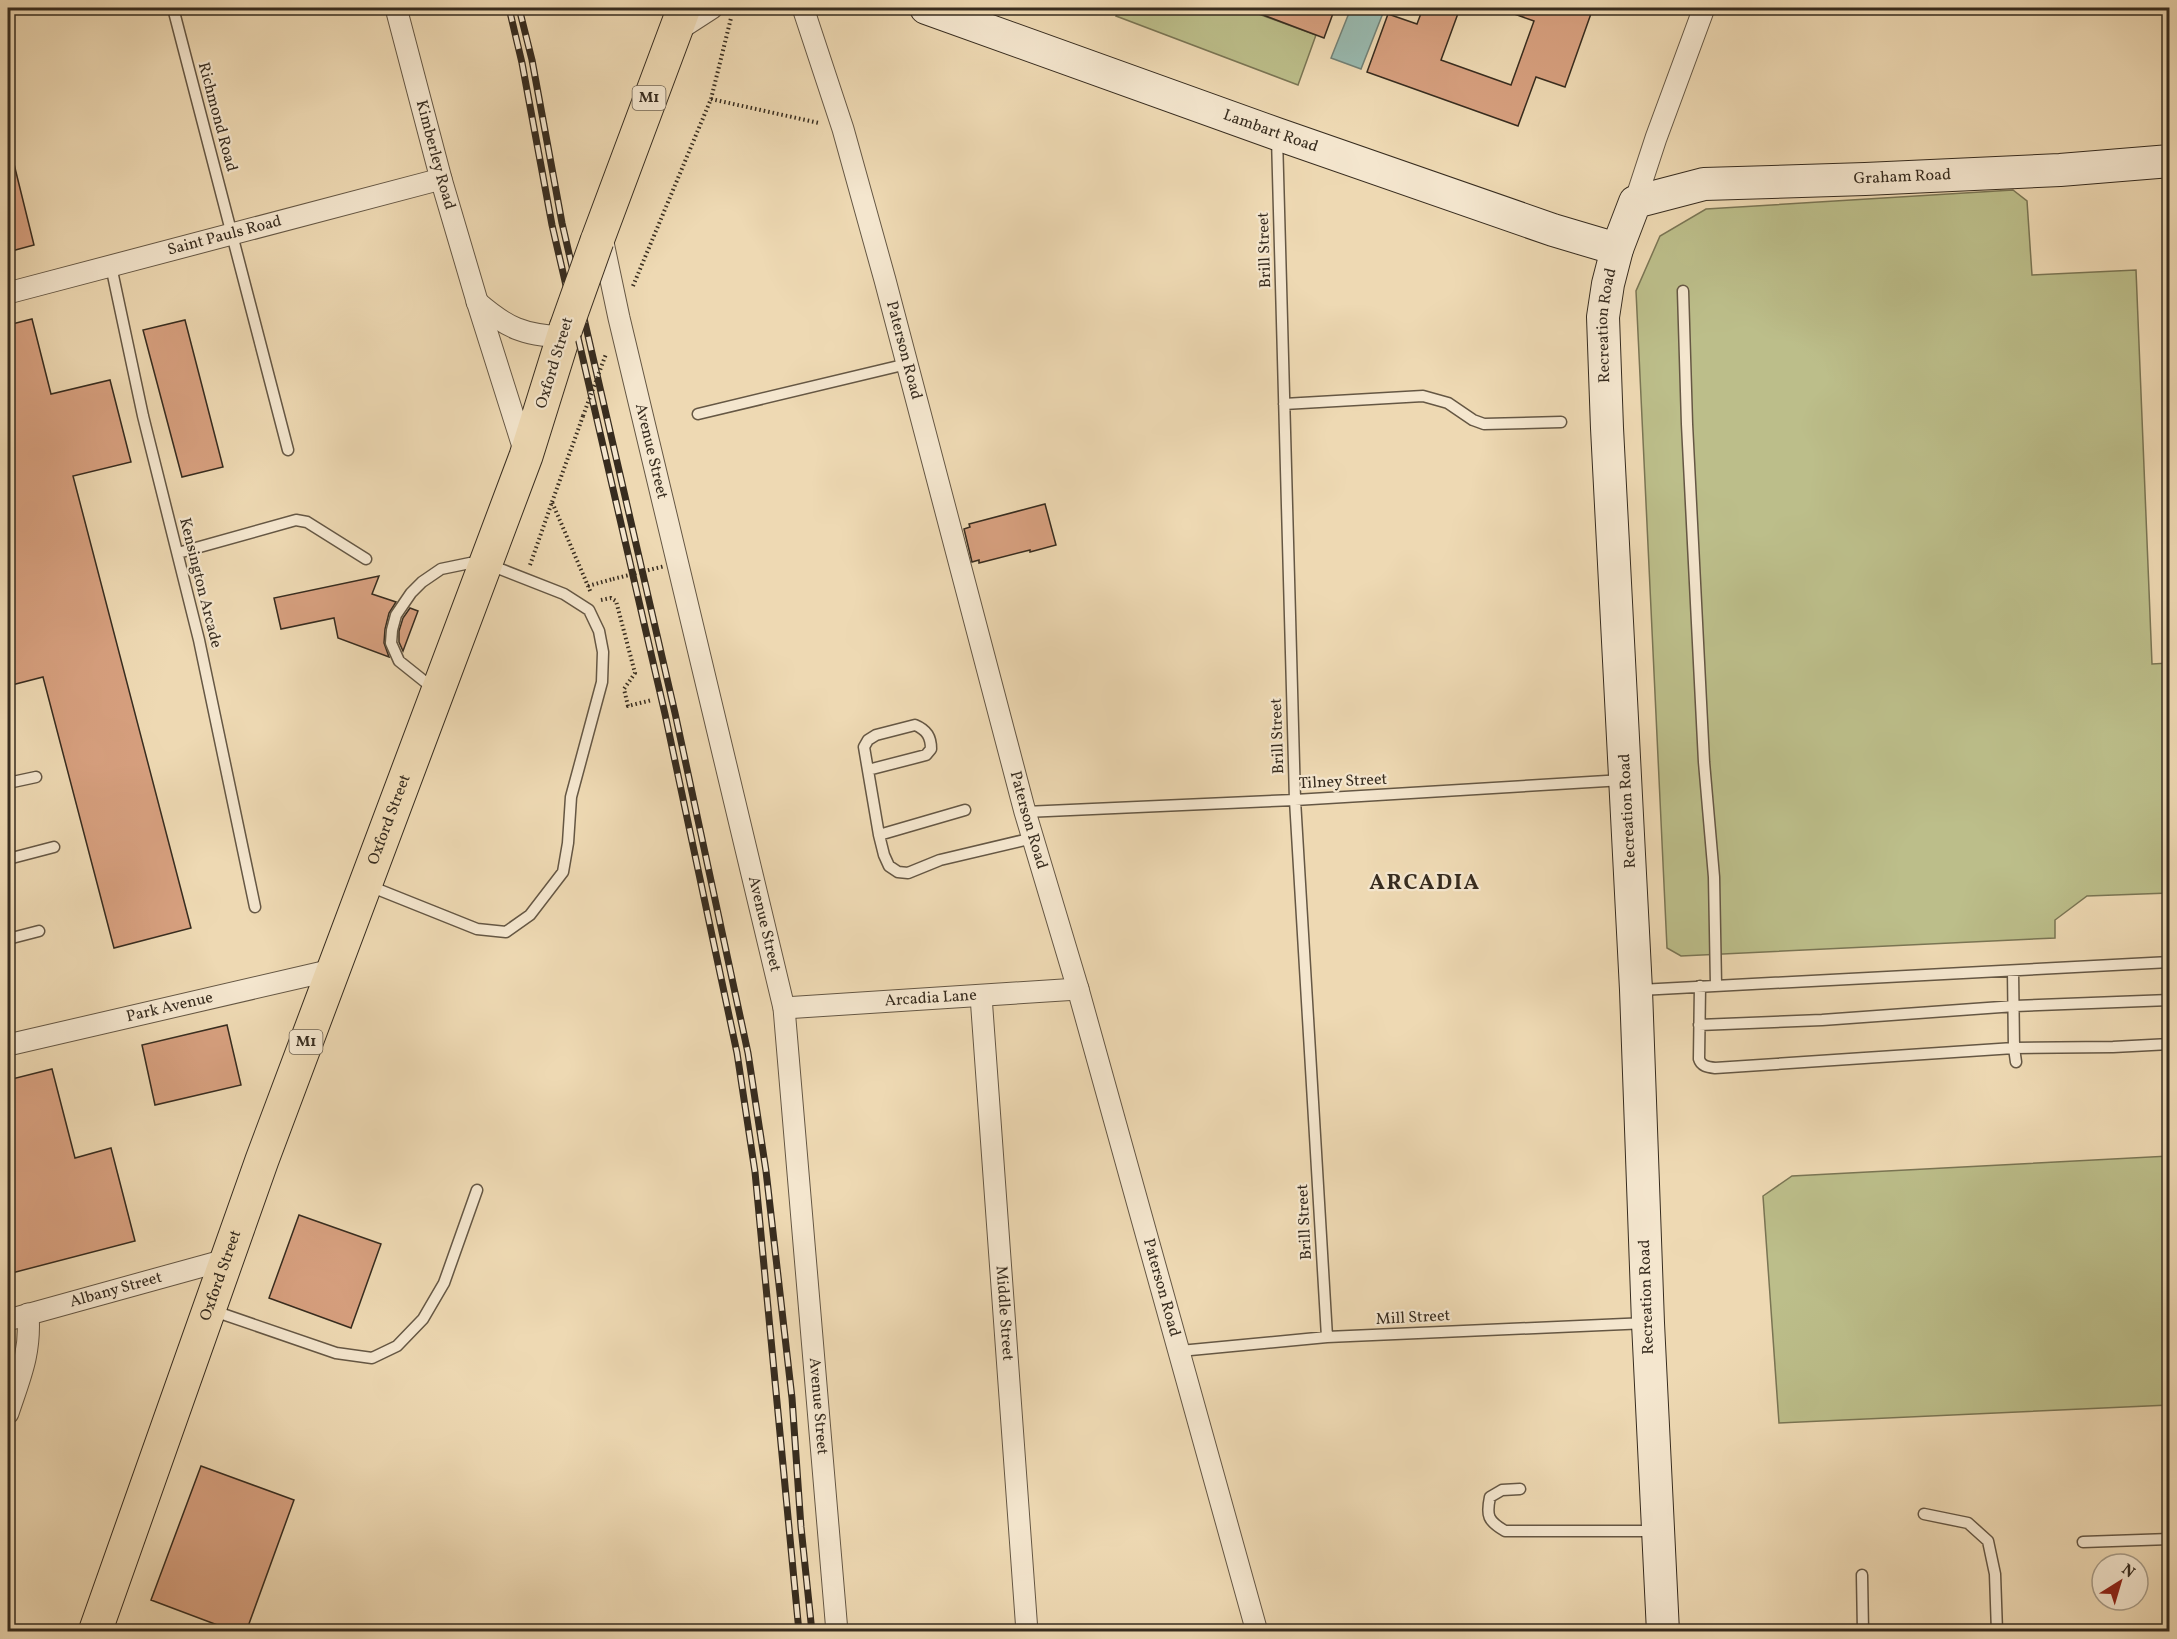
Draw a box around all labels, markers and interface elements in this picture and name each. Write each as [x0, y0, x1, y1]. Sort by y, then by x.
street label: Richmond Road [192, 60, 242, 174]
road number: M1 [632, 86, 666, 110]
street label: Kimberley Road [410, 98, 460, 212]
street label: Lambart Road [1220, 104, 1321, 158]
street label: Graham Road [1853, 164, 1951, 190]
street label: Saint Pauls Road [165, 210, 284, 262]
street label: Brill Street [1253, 211, 1277, 288]
street label: Recreation Road [1592, 266, 1623, 383]
street label: Paterson Road [880, 299, 927, 402]
street label: Oxford Street [531, 314, 580, 412]
street label: Avenue Street [629, 401, 673, 502]
street label: Kensington Arcade [173, 516, 227, 650]
street label: Brill Street [1266, 697, 1290, 774]
street label: Recreation Road [1614, 753, 1642, 869]
street label: Paterson Road [1004, 769, 1053, 872]
street label: Tilney Street [1298, 769, 1388, 795]
street label: Oxford Street [363, 771, 417, 868]
district label: ARCADIA [1369, 868, 1481, 899]
street label: Avenue Street [742, 874, 786, 974]
street label: Arcadia Lane [884, 985, 977, 1012]
street label: Park Avenue [124, 987, 215, 1028]
road number: M1 [290, 1030, 322, 1054]
street label: Brill Street [1292, 1183, 1318, 1261]
street label: Oxford Street [195, 1227, 247, 1324]
street label: Paterson Road [1137, 1236, 1185, 1339]
street label: Recreation Road [1634, 1239, 1660, 1355]
street label: Middle Street [990, 1265, 1018, 1362]
street label: Albany Street [67, 1267, 165, 1313]
street label: Mill Street [1375, 1305, 1451, 1331]
street label: Avenue Street [803, 1357, 833, 1456]
north arrow [2090, 1552, 2150, 1612]
text: N [2117, 1559, 2139, 1584]

